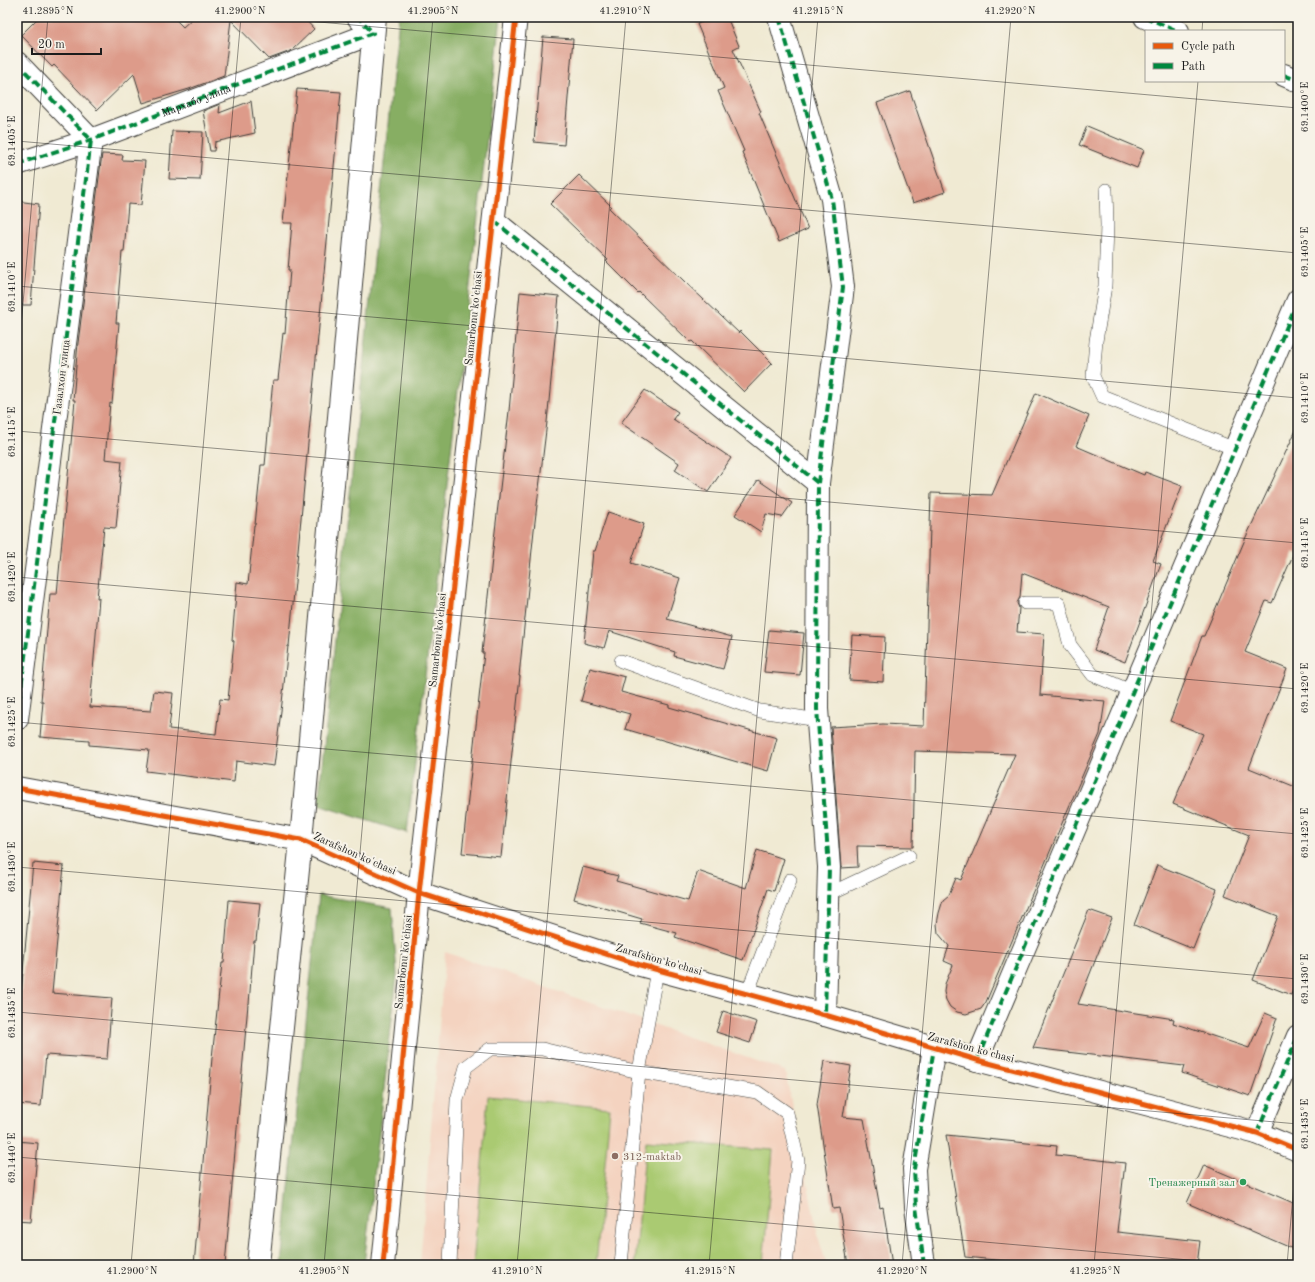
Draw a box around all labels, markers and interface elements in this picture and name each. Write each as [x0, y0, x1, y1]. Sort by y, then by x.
text: 41.2895°N [22, 6, 74, 16]
text: 41.2900°N [214, 6, 266, 16]
text: 41.2905°N [407, 6, 459, 16]
text: 41.2910°N [599, 6, 651, 16]
text: 41.2915°N [792, 6, 844, 16]
text: 41.2920°N [984, 6, 1036, 16]
scale bar [32, 30, 101, 56]
legend [1145, 30, 1285, 82]
text: 20 m [38, 39, 65, 51]
text: Cycle path [1181, 41, 1236, 53]
text: Path [1181, 61, 1206, 73]
text: 69.1400°E [1300, 82, 1310, 132]
street label: Мархабо улица [160, 83, 233, 120]
text: 69.1405°E [7, 116, 17, 166]
text: 69.1405°E [1300, 227, 1310, 277]
text: 69.1410°E [7, 262, 17, 312]
street label: Samarbonu ko'chasi [464, 270, 485, 366]
street label: Газалхон улица [52, 338, 73, 416]
text: 69.1410°E [1300, 373, 1310, 423]
text: 69.1415°E [7, 407, 17, 457]
text: 69.1415°E [1300, 518, 1310, 568]
text: 69.1420°E [7, 552, 17, 602]
street label: Samarbonu ko'chasi [428, 592, 449, 688]
text: 69.1420°E [1300, 663, 1310, 713]
text: 69.1425°E [7, 697, 17, 747]
text: 69.1425°E [1300, 808, 1310, 858]
street label: Zarafshon ko'chasi [311, 831, 397, 878]
text: 69.1430°E [7, 842, 17, 892]
street label: Samarbonu ko'chasi [394, 914, 415, 1010]
street label: Zarafshon ko'chasi [614, 943, 703, 978]
text: 69.1430°E [1300, 954, 1310, 1004]
text: 69.1435°E [7, 988, 17, 1038]
street label: Zarafshon ko'chasi [926, 1032, 1015, 1065]
text: 69.1435°E [1300, 1099, 1310, 1149]
text: 69.1440°E [7, 1133, 17, 1183]
marker: 312-maktab [610, 1151, 620, 1161]
place label: 312-maktab [623, 1152, 681, 1163]
marker: Тренажерный зал [1238, 1177, 1248, 1187]
place label: Тренажерный зал [1148, 1178, 1235, 1189]
text: 41.2900°N [106, 1266, 158, 1276]
text: 41.2905°N [298, 1266, 350, 1276]
text: 41.2910°N [491, 1266, 543, 1276]
text: 41.2915°N [684, 1266, 736, 1276]
text: 41.2920°N [876, 1266, 928, 1276]
text: 41.2925°N [1069, 1266, 1121, 1276]

